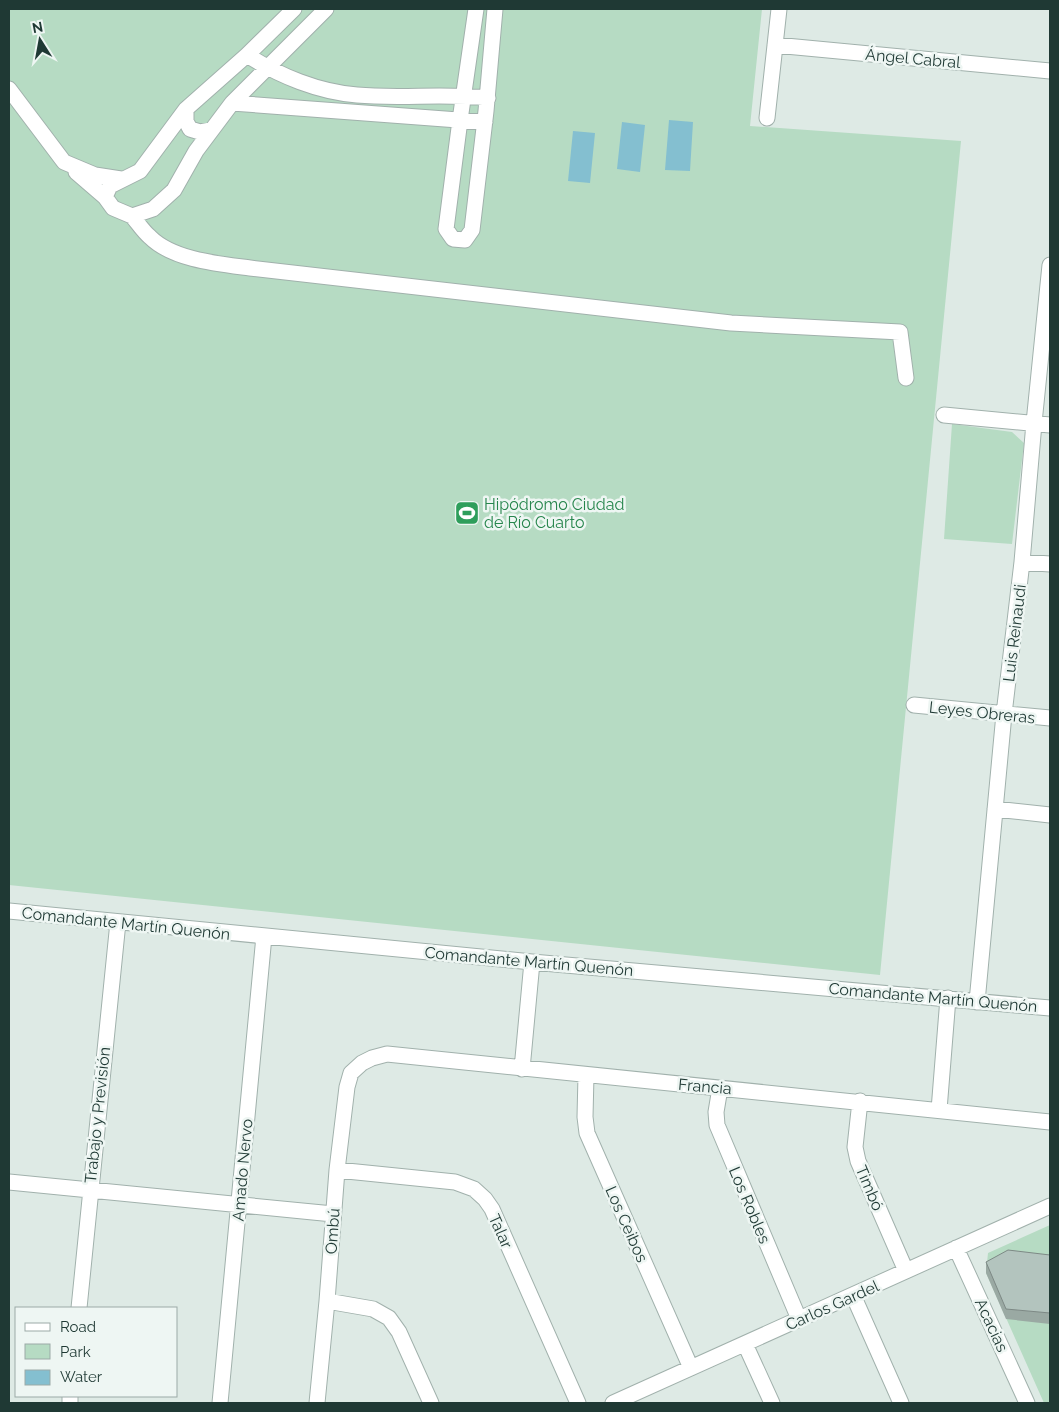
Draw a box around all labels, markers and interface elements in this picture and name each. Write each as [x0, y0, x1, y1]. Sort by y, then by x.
north arrow [15, 15, 65, 65]
text: N [31, 18, 44, 36]
street label: Ángel Cabral [865, 44, 962, 72]
place label: Hipódromo Ciudad de Río Cuarto [484, 495, 624, 532]
sports icon: Hipódromo Ciudad de Río Cuarto [454, 500, 480, 526]
street label: Luis Reinaudi [999, 583, 1030, 683]
street label: Leyes Obreras [928, 697, 1036, 728]
street label: Comandante Martín Quenón [21, 903, 231, 944]
street label: Comandante Martín Quenón [424, 943, 634, 980]
street label: Comandante Martín Quenón [828, 979, 1038, 1016]
street label: Trabajo y Previsión [81, 1046, 114, 1184]
street label: Francia [678, 1075, 732, 1098]
street label: Amado Nervo [229, 1118, 256, 1222]
street label: Timbó [852, 1163, 888, 1214]
street label: Los Robles [725, 1164, 774, 1247]
street label: Los Ceibos [601, 1183, 652, 1266]
street label: Ombú [321, 1207, 344, 1255]
street label: Talar [485, 1211, 517, 1252]
street label: Carlos Gardel [783, 1276, 882, 1335]
street label: Acacias [971, 1295, 1012, 1355]
legend [15, 1307, 178, 1397]
text: Road [60, 1318, 96, 1336]
text: Park [60, 1343, 91, 1361]
text: Water [60, 1368, 103, 1386]

